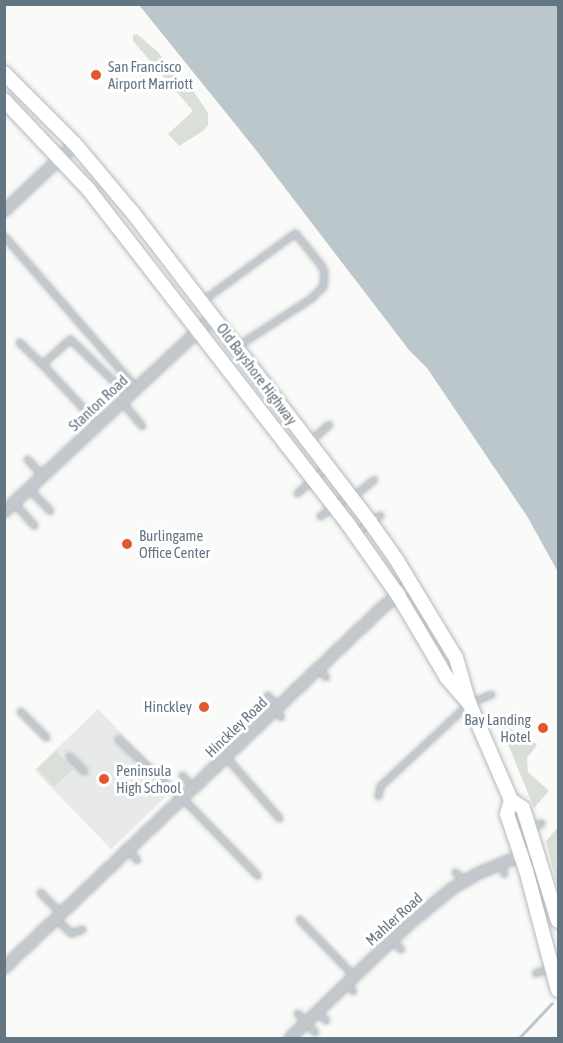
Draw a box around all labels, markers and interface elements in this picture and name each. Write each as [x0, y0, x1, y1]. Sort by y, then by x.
place label: San Francisco Airport Marriott [108, 57, 193, 92]
marker: San Francisco Airport Marriott [89, 68, 103, 82]
street label: Old Bayshore Highway [213, 320, 301, 428]
street label: Stanton Road [65, 371, 131, 435]
place label: Burlingame Office Center [139, 526, 210, 561]
marker: Burlingame Office Center [120, 537, 134, 551]
street label: Hinckley Road [201, 693, 271, 761]
place label: Hinckley [144, 698, 192, 716]
marker: Hinckley [197, 700, 211, 714]
place label: Bay Landing Hotel [464, 710, 531, 745]
marker: Bay Landing Hotel [536, 721, 550, 735]
place label: Peninsula High School [116, 761, 181, 796]
marker: Peninsula High School [97, 772, 111, 786]
street label: Mahler Road [362, 889, 426, 949]

